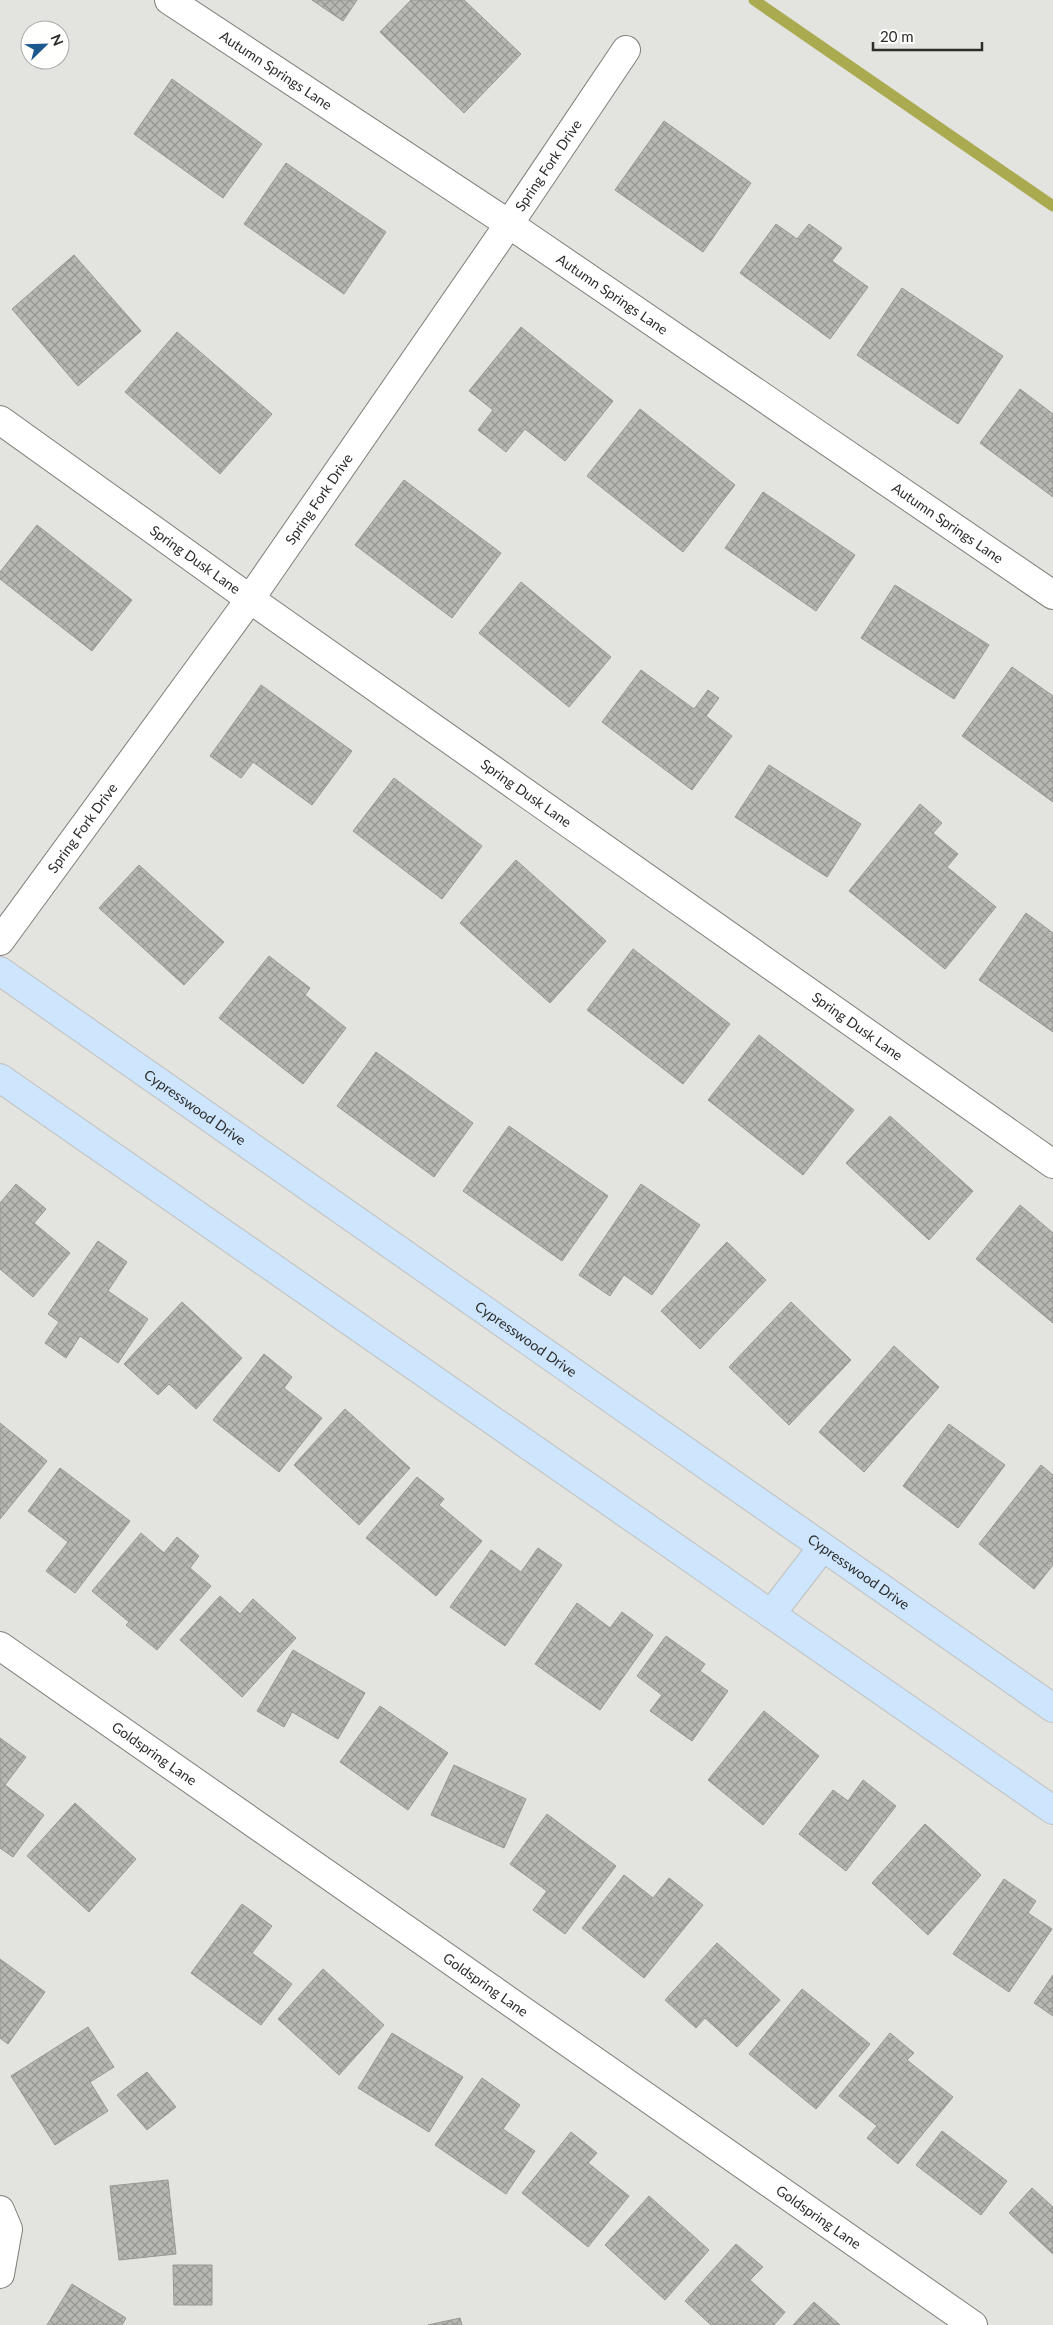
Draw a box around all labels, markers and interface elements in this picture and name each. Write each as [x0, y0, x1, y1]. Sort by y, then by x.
north arrow [20, 20, 70, 70]
scale bar [873, 20, 982, 52]
street label: Autumn Springs Lane [217, 27, 335, 113]
text: 20 m [880, 27, 914, 45]
text: N [47, 31, 67, 48]
street label: Spring Fork Drive [511, 116, 585, 214]
street label: Autumn Springs Lane [554, 250, 671, 338]
street label: Spring Fork Drive [281, 450, 356, 548]
street label: Autumn Springs Lane [889, 479, 1007, 567]
street label: Spring Dusk Lane [147, 521, 244, 597]
street label: Spring Dusk Lane [478, 755, 575, 831]
street label: Spring Fork Drive [44, 779, 121, 876]
street label: Spring Dusk Lane [809, 988, 906, 1064]
street label: Cypresswood Drive [141, 1066, 249, 1148]
street label: Cypresswood Drive [472, 1297, 580, 1380]
street label: Cypresswood Drive [805, 1530, 913, 1613]
street label: Goldspring Lane [109, 1718, 200, 1789]
street label: Goldspring Lane [440, 1949, 532, 2020]
street label: Goldspring Lane [773, 2181, 864, 2252]

